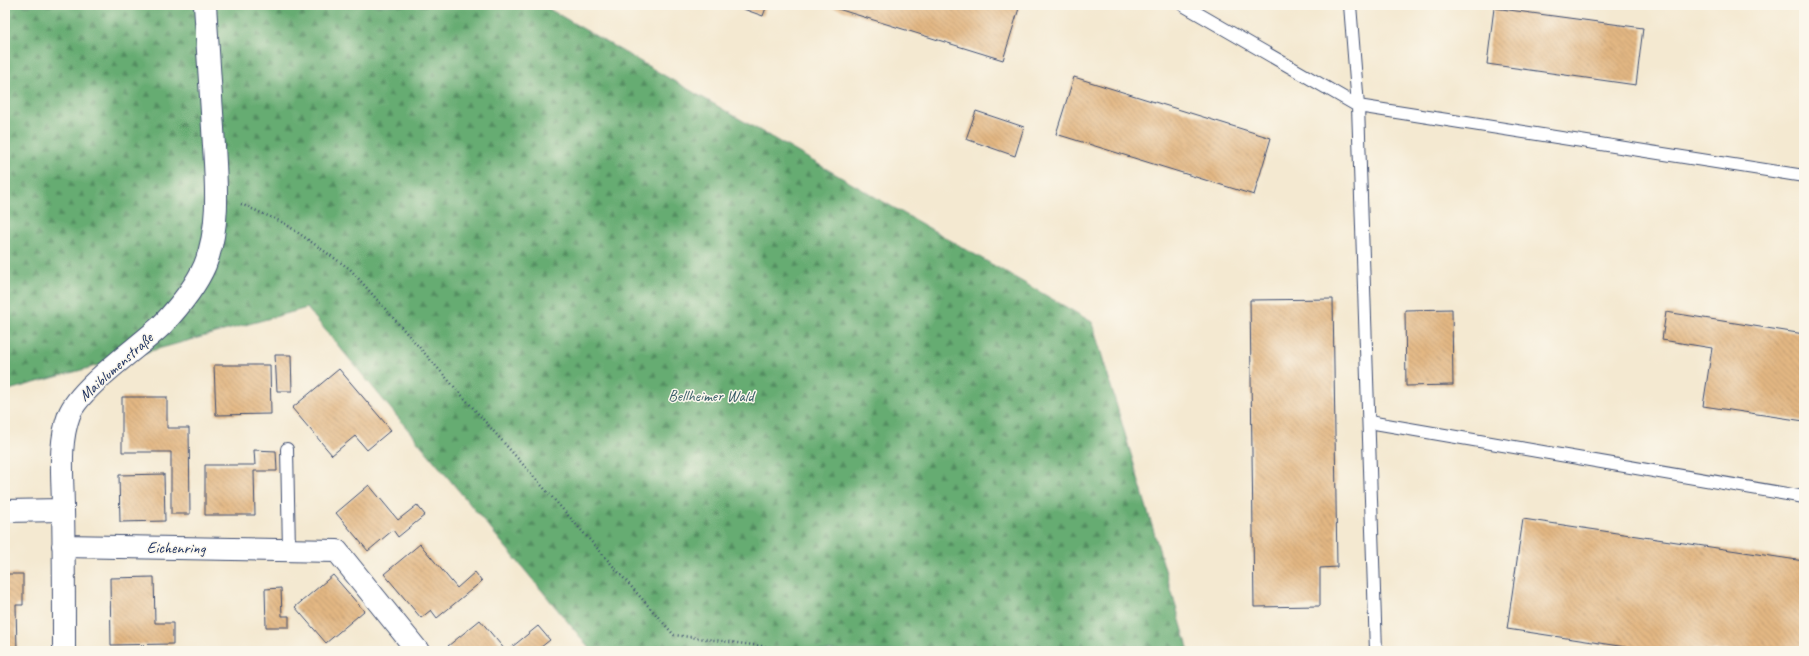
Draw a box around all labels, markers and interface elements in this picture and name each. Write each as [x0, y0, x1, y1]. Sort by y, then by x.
street label: Maiblumenstraße [75, 327, 159, 406]
park label: Bellheimer Wald [668, 386, 756, 406]
street label: Eichenring [147, 537, 207, 559]

